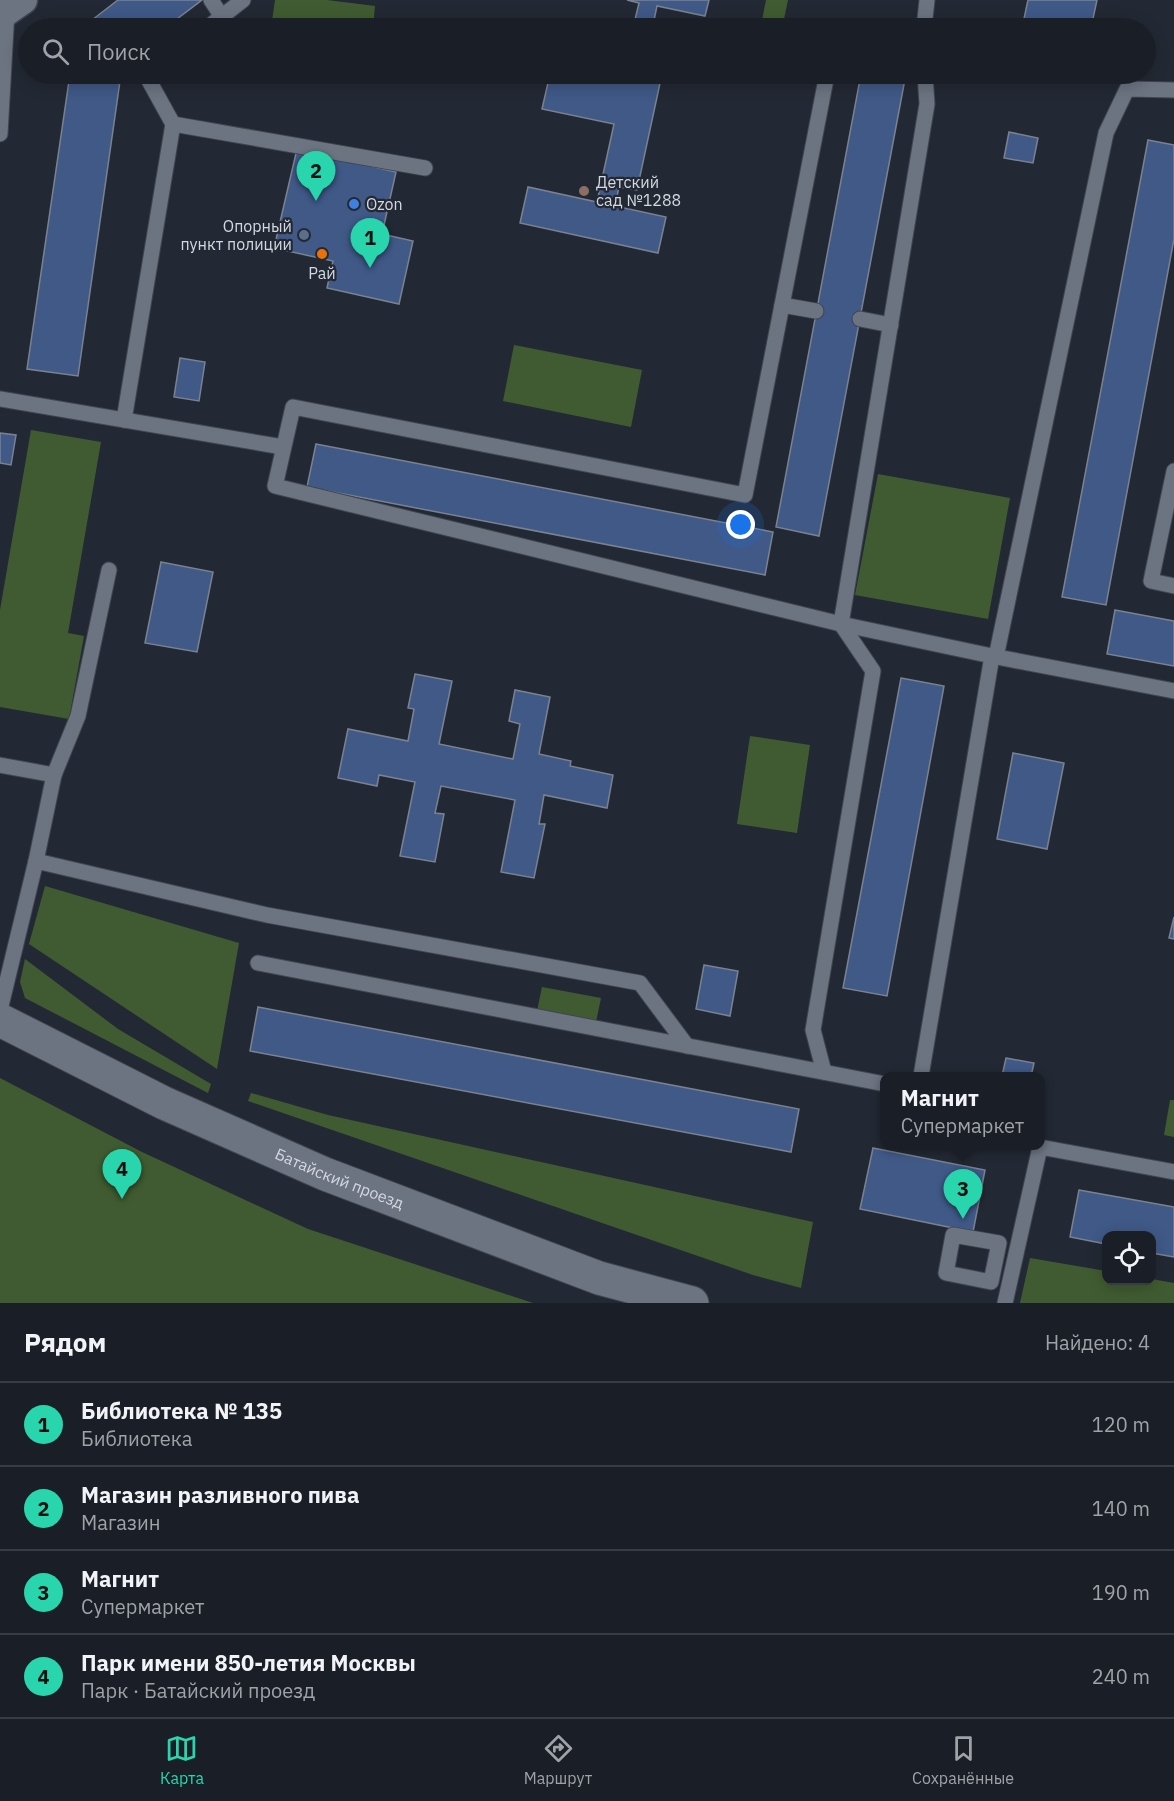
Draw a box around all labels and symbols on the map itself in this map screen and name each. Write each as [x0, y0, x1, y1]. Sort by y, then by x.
pin: 2 [296, 152, 336, 201]
place label: Детский сад №1288 [596, 172, 681, 210]
marker: Детский сад №1288 [577, 184, 591, 198]
place label: Ozon [366, 194, 403, 214]
marker: Ozon [347, 197, 361, 211]
place label: Опорный пункт полиции [180, 216, 292, 254]
pin: 1 [350, 218, 389, 268]
marker: Опорный пункт полиции [297, 228, 311, 242]
marker: Рай [315, 247, 329, 261]
place label: Рай [308, 263, 336, 283]
your location [726, 510, 755, 539]
street label: Батайский проезд [272, 1143, 407, 1213]
pin: 4 [102, 1150, 142, 1199]
pin: 3 [944, 1170, 982, 1219]

